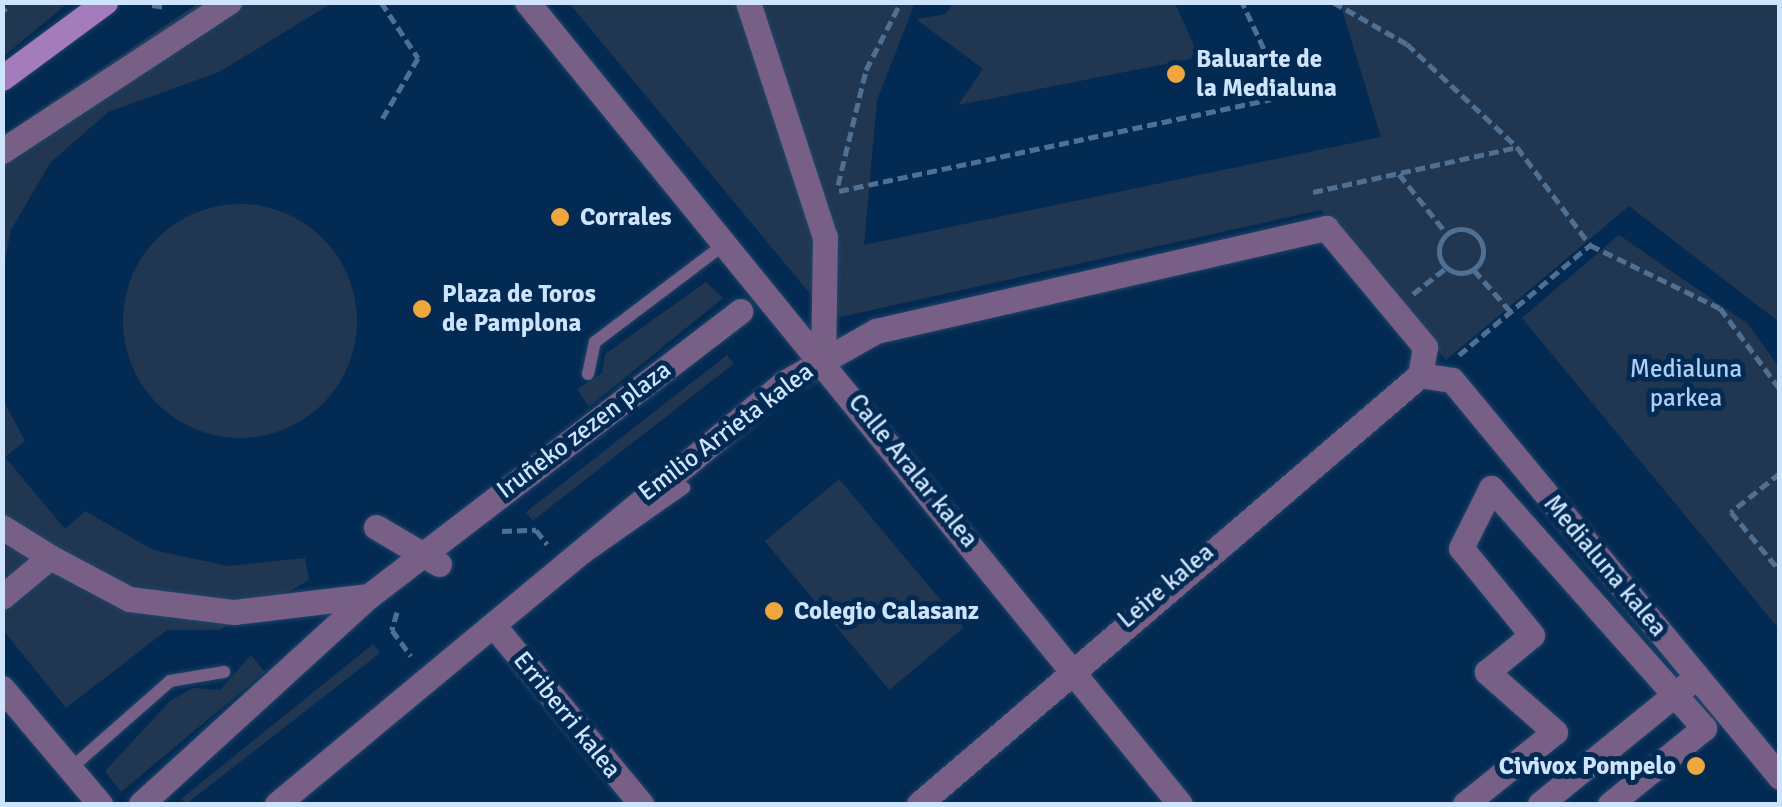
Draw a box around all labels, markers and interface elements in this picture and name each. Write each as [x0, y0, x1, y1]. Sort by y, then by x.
place label: Baluarte de la Medialuna [1196, 45, 1337, 104]
marker: Baluarte de la Medialuna [1165, 63, 1187, 85]
place label: Corrales [580, 202, 672, 232]
marker: Corrales [549, 206, 571, 228]
place label: Plaza de Toros de Pamplona [442, 280, 596, 339]
marker: Plaza de Toros de Pamplona [411, 298, 433, 320]
street label: Iruñeko zezen plaza [491, 355, 677, 505]
park label: Medialuna parkea [1630, 355, 1742, 414]
street label: Emilio Arrieta kalea [633, 356, 819, 508]
street label: Calle Aralar kalea [842, 388, 984, 554]
street label: Medialuna kalea [1537, 489, 1673, 643]
street label: Leire kalea [1112, 537, 1220, 635]
place label: Colegio Calasanz [794, 596, 979, 626]
marker: Colegio Calasanz [763, 600, 785, 622]
street label: Erriberri kalea [507, 646, 627, 784]
place label: Civivox Pompelo [1499, 751, 1676, 781]
marker: Civivox Pompelo [1685, 755, 1707, 777]

